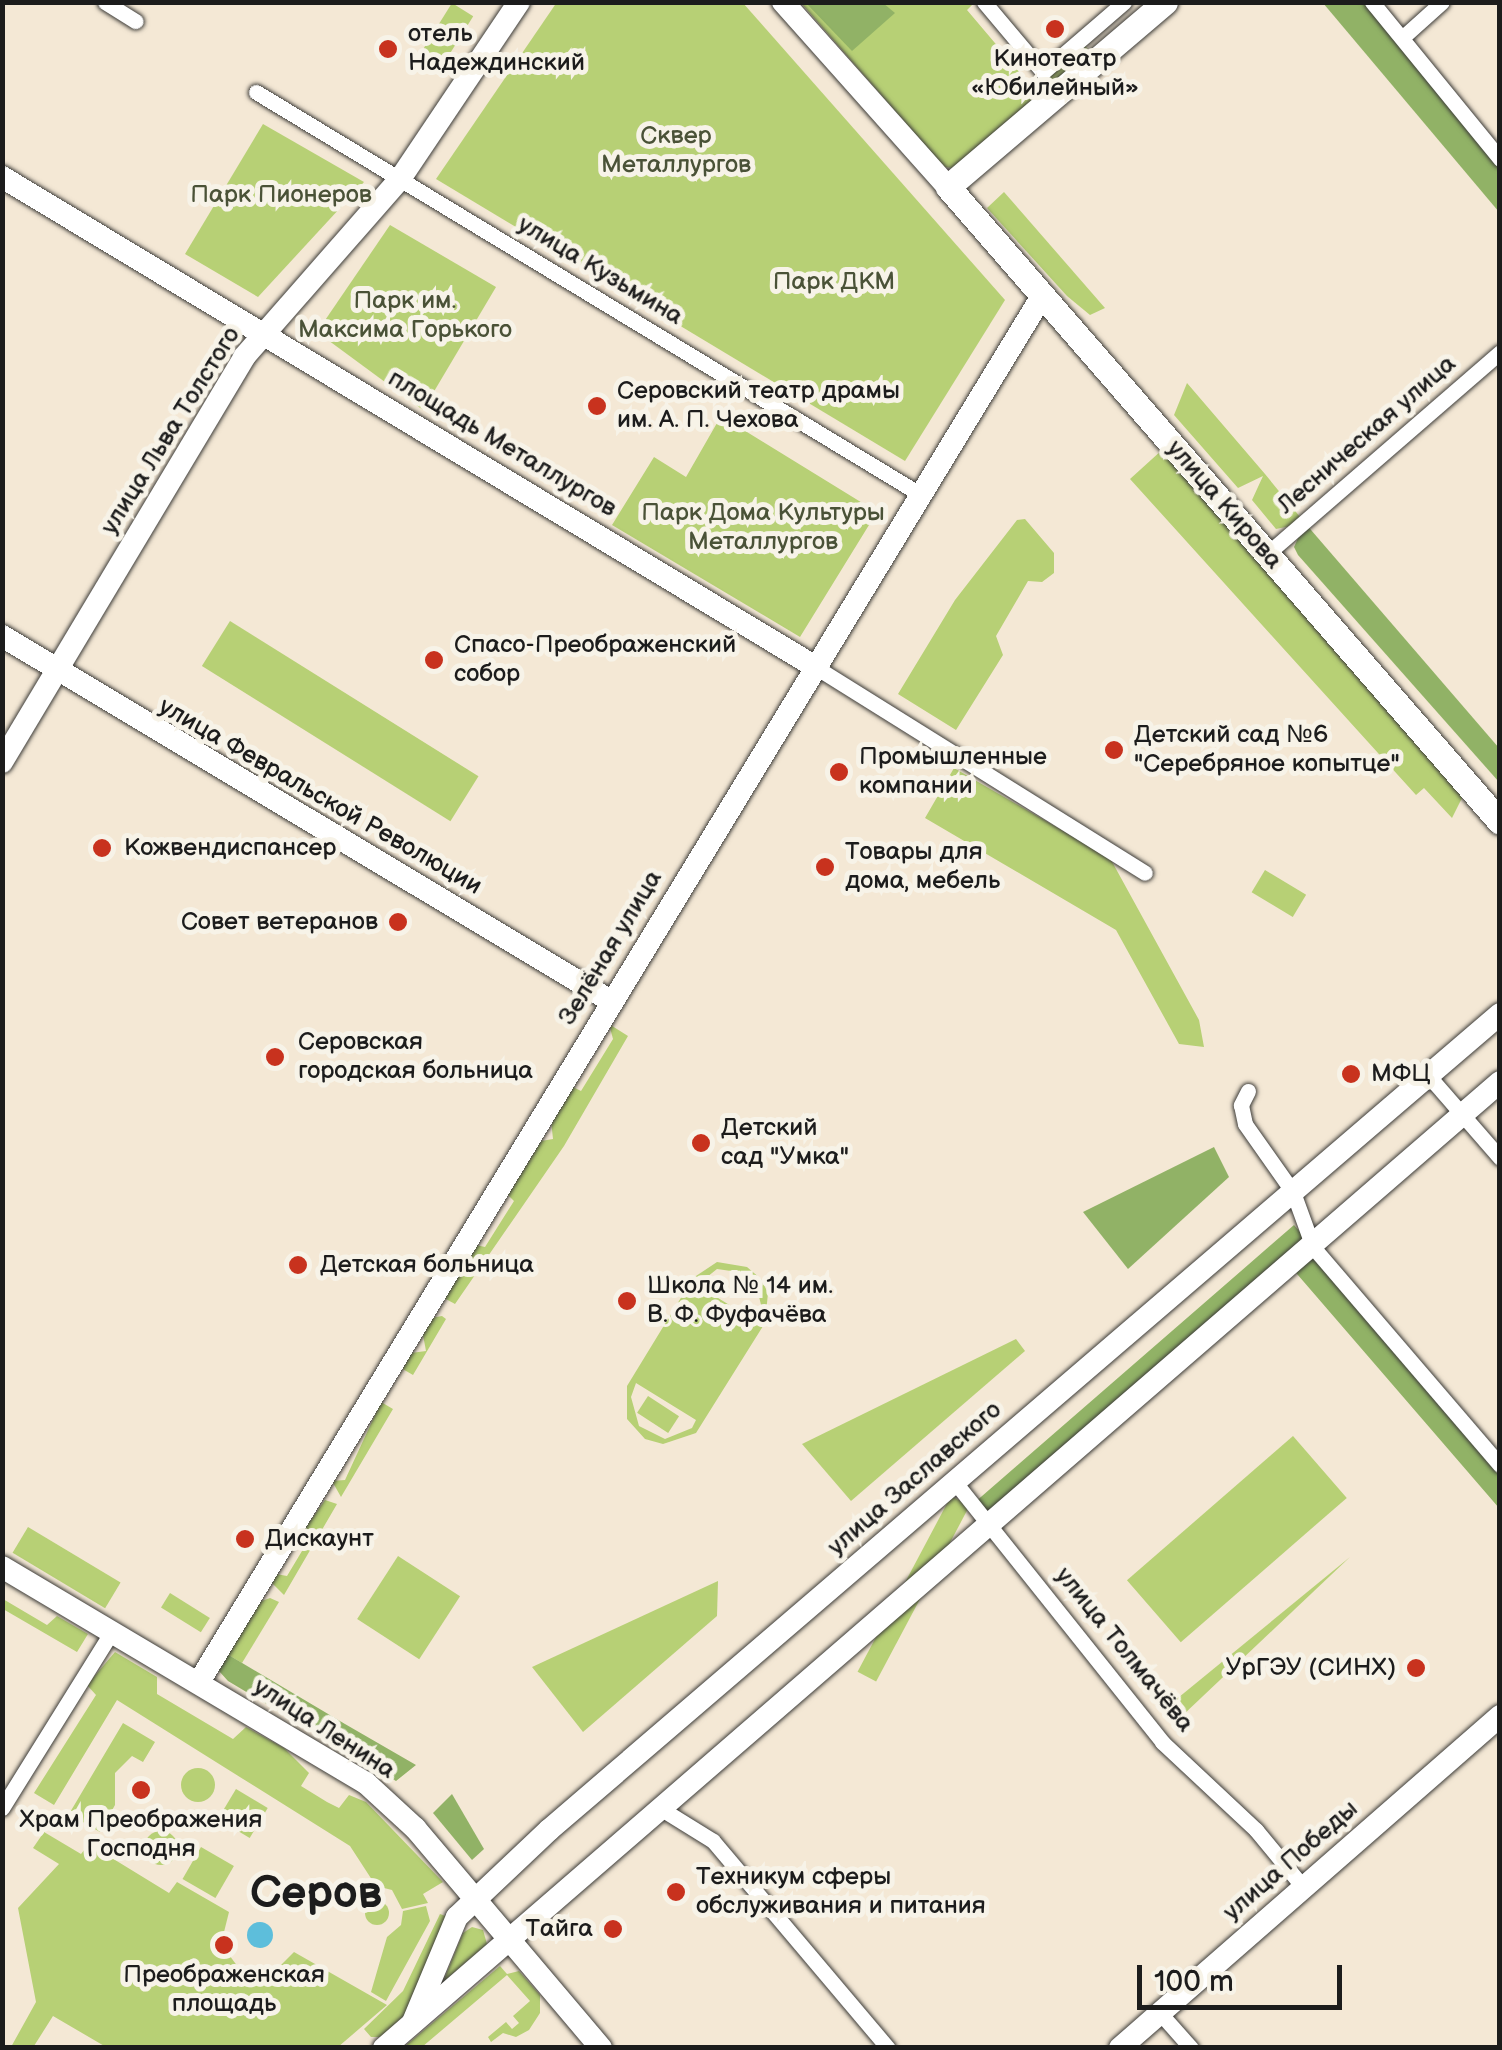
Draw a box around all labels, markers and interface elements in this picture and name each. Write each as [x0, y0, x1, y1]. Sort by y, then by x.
marker: Кинотеатр «Юбилейный» [1044, 18, 1066, 40]
place label: отель Надеждинский [408, 20, 585, 79]
marker: отель Надеждинский [377, 38, 399, 60]
place label: Кинотеатр «Юбилейный» [971, 45, 1139, 104]
park label: Сквер Металлургов [601, 122, 751, 181]
park label: Парк Пионеров [190, 180, 372, 210]
street label: улица Кузьмина [512, 210, 688, 332]
park label: Парк ДКМ [773, 267, 895, 297]
park label: Парк им. Максима Горького [298, 287, 512, 346]
street label: улица Льва Толстого [95, 322, 247, 540]
street label: Лесническая улица [1272, 349, 1462, 521]
street label: площадь Металлургов [382, 364, 622, 524]
place label: Серовский театр драмы им. А. П. Чехова [617, 377, 900, 436]
marker: Серовский театр драмы им. А. П. Чехова [586, 395, 608, 417]
street label: улица Кирова [1160, 434, 1288, 576]
park label: Парк Дома Культуры Металлургов [641, 499, 885, 558]
place label: Спасо-Преображенский собор [454, 631, 736, 690]
marker: Спасо-Преображенский собор [423, 649, 445, 671]
street label: улица Февральской Революции [153, 692, 487, 902]
place label: Детский сад №6 "Серебряное копытце" [1134, 721, 1400, 780]
marker: Детский сад №6 "Серебряное копытце" [1103, 739, 1125, 761]
place label: Промышленные компании [859, 743, 1047, 802]
marker: Промышленные компании [828, 761, 850, 783]
place label: Кожвендиспансер [124, 833, 336, 863]
marker: Кожвендиспансер [89, 835, 115, 861]
place label: Товары для дома, мебель [845, 838, 1000, 897]
marker: Товары для дома, мебель [814, 856, 836, 878]
street label: Зелёная улица [553, 865, 669, 1031]
place label: Совет ветеранов [181, 907, 378, 937]
marker: Совет ветеранов [387, 911, 409, 933]
place label: Серовская городская больница [298, 1028, 533, 1087]
marker: Серовская городская больница [262, 1044, 288, 1070]
place label: МФЦ [1371, 1059, 1430, 1089]
marker: МФЦ [1340, 1063, 1362, 1085]
place label: Детский сад "Умка" [721, 1114, 849, 1173]
marker: Детский сад "Умка" [690, 1132, 712, 1154]
place label: Детская больница [320, 1250, 534, 1280]
marker: Детская больница [285, 1252, 311, 1278]
place label: Школа № 14 им. В. Ф. Фуфачёва [647, 1272, 833, 1331]
marker: Школа № 14 им. В. Ф. Фуфачёва [616, 1290, 638, 1312]
street label: улица Заславского [822, 1395, 1008, 1563]
place label: Дискаунт [265, 1524, 374, 1554]
marker: Дискаунт [234, 1528, 256, 1550]
street label: улица Толмачёва [1048, 1562, 1200, 1738]
place label: УрГЭУ (СИНХ) [1225, 1653, 1396, 1683]
marker: УрГЭУ (СИНХ) [1405, 1657, 1427, 1679]
street label: улица Ленина [248, 1672, 400, 1786]
marker: Храм Преображения Господня [130, 1779, 152, 1801]
street label: улица Победы [1218, 1794, 1364, 1928]
place label: Храм Преображения Господня [20, 1806, 262, 1865]
place label: Техникум сферы обслуживания и питания [696, 1863, 986, 1922]
district label: Серов [250, 1867, 382, 1921]
marker: Техникум сферы обслуживания и питания [665, 1881, 687, 1903]
place label: Тайга [526, 1914, 593, 1944]
marker: Тайга [602, 1918, 624, 1940]
marker: Преображенская площадь [213, 1934, 235, 1956]
scale bar [1142, 1945, 1347, 2007]
place label: Преображенская площадь [123, 1961, 325, 2020]
text: 100 m [1154, 1964, 1234, 2000]

